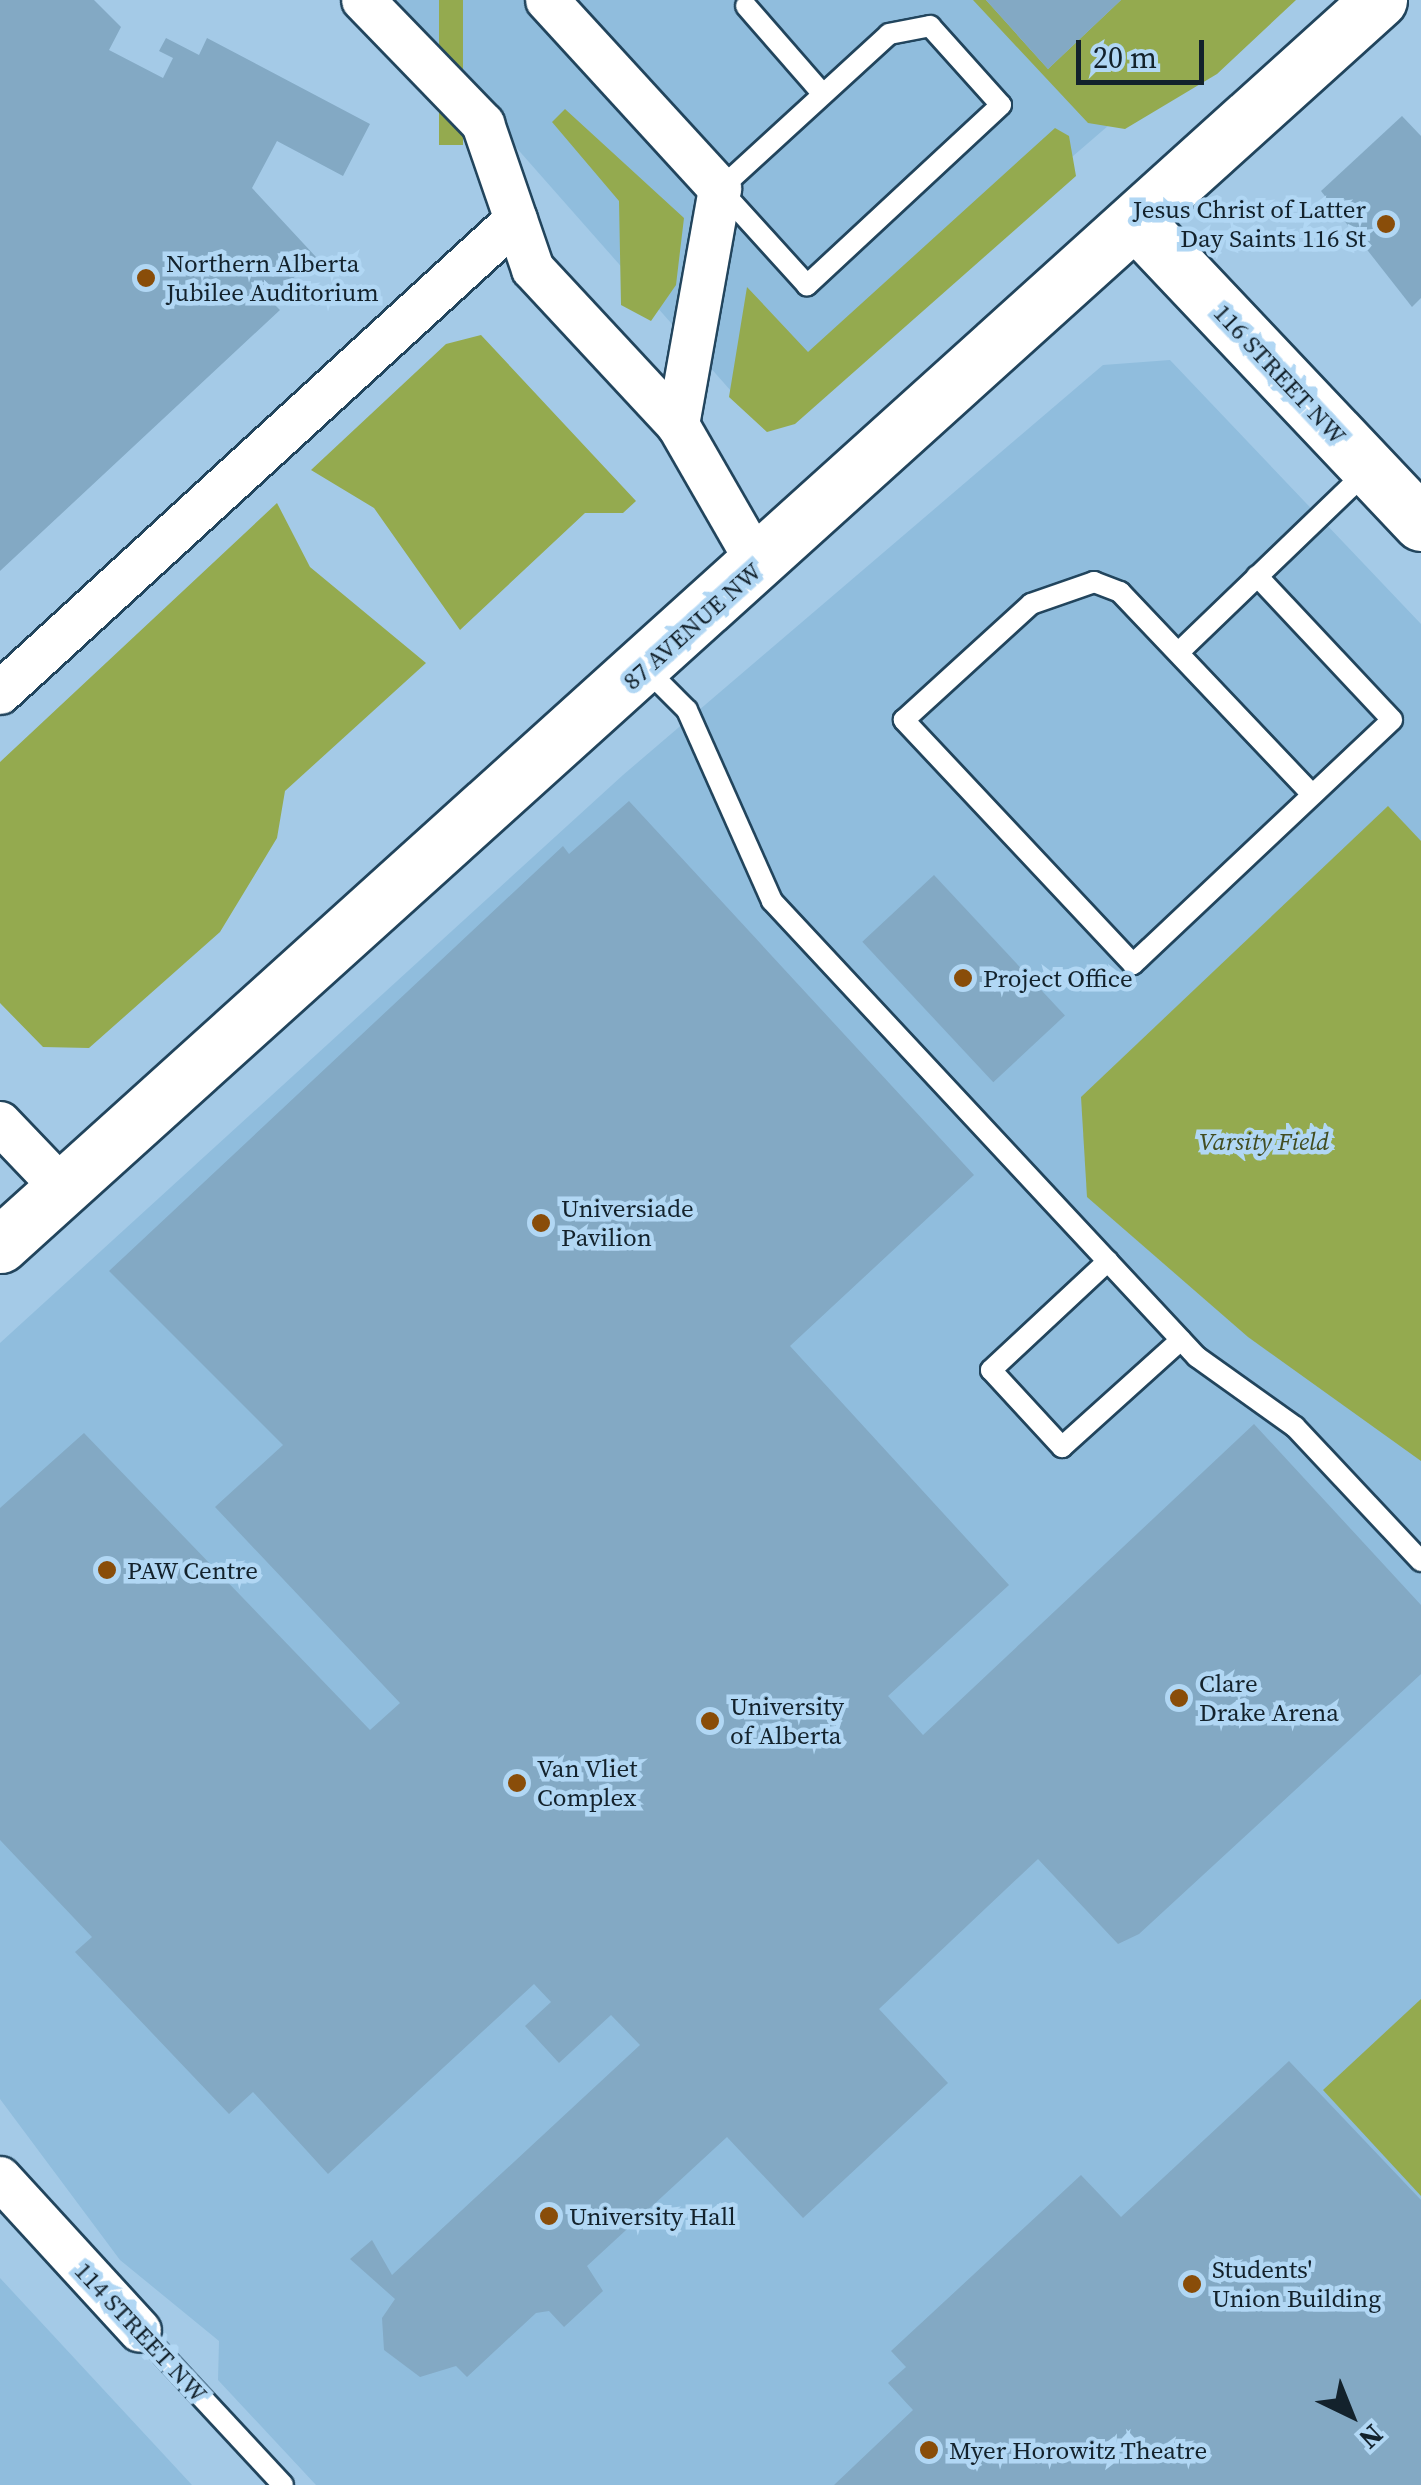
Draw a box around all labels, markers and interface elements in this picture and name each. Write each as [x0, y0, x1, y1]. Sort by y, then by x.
scale bar [1081, 20, 1208, 82]
text: 20 m [1093, 37, 1157, 78]
place label: Jesus Christ of Latter Day Saints 116 St [1133, 195, 1366, 254]
marker: Jesus Christ of Latter Day Saints 116 St [1375, 213, 1397, 235]
place label: Northern Alberta Jubilee Auditorium [166, 249, 379, 308]
marker: Northern Alberta Jubilee Auditorium [135, 267, 157, 289]
street label: 116 STREET NW [1207, 298, 1353, 450]
street label: 87 AVENUE NW [617, 556, 767, 696]
place label: Project Office [983, 963, 1133, 993]
marker: Project Office [952, 967, 974, 989]
park label: Varsity Field [1199, 1126, 1329, 1156]
place label: Universiade Pavilion [561, 1194, 694, 1253]
marker: Universiade Pavilion [530, 1212, 552, 1234]
place label: PAW Centre [127, 1555, 259, 1585]
marker: PAW Centre [96, 1559, 118, 1581]
place label: Clare Drake Arena [1199, 1669, 1339, 1728]
marker: Clare Drake Arena [1168, 1687, 1190, 1709]
place label: University of Alberta [730, 1692, 844, 1751]
marker: University of Alberta [699, 1710, 721, 1732]
place label: Van Vliet Complex [537, 1754, 638, 1813]
marker: Van Vliet Complex [506, 1772, 528, 1794]
place label: University Hall [569, 2201, 736, 2231]
marker: University Hall [538, 2205, 560, 2227]
place label: Students' Union Building [1212, 2255, 1381, 2314]
street label: 114 STREET NW [68, 2256, 214, 2408]
marker: Students' Union Building [1181, 2273, 1203, 2295]
north arrow [1301, 2365, 1401, 2465]
text: N [1351, 2416, 1392, 2458]
place label: Myer Horowitz Theatre [949, 2435, 1208, 2465]
marker: Myer Horowitz Theatre [918, 2439, 940, 2461]

